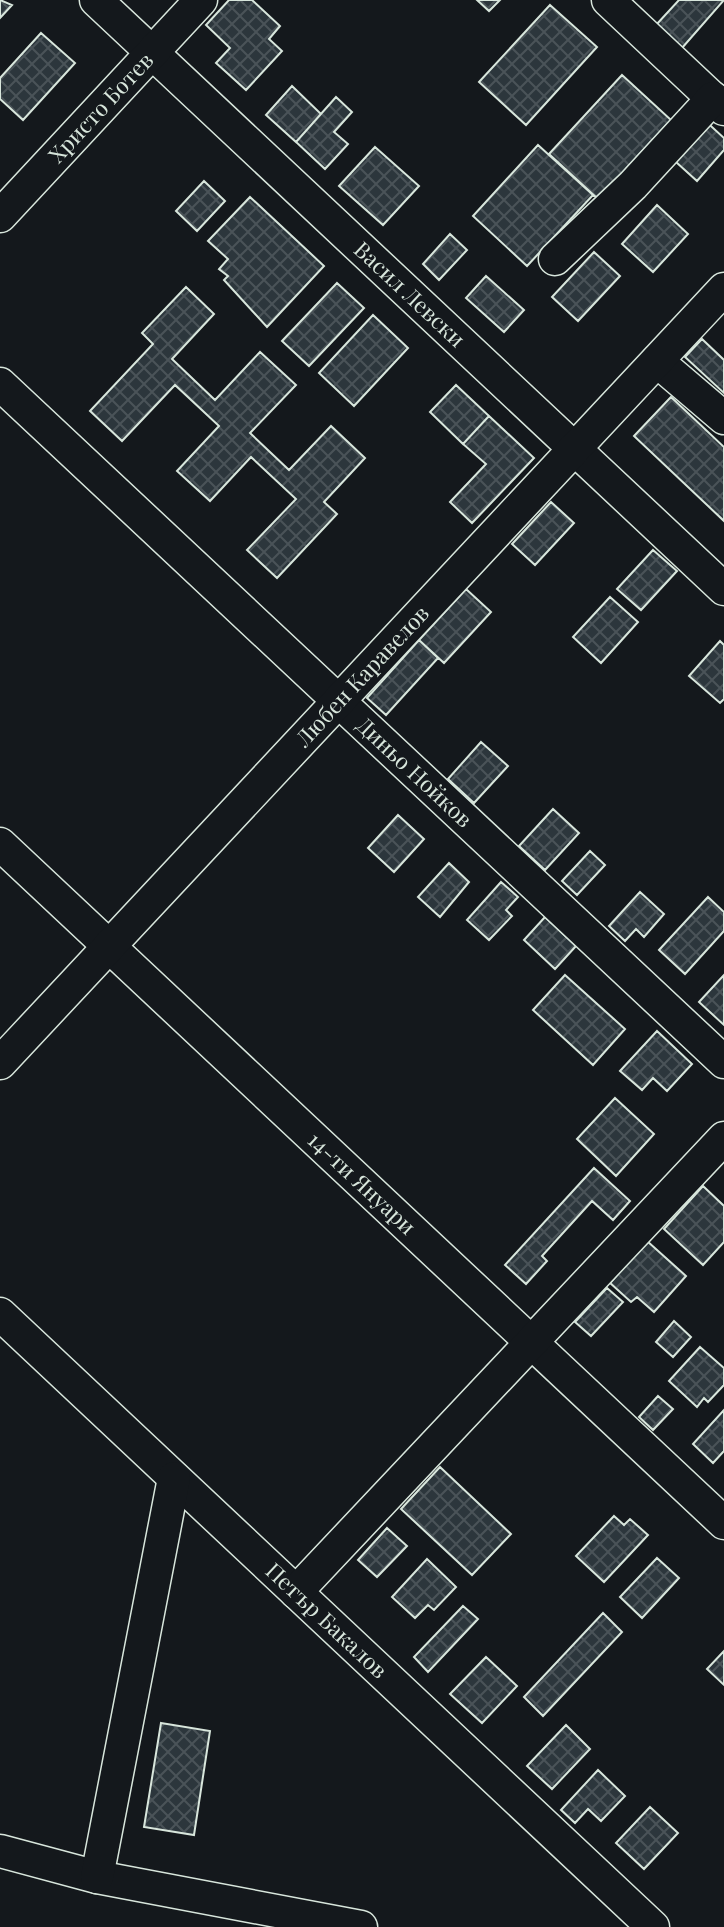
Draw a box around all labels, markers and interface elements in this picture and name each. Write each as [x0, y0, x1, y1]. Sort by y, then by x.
street label: Христо Ботев [41, 45, 159, 169]
street label: Васил Левски [348, 234, 473, 353]
street label: Любен Каравелов [287, 598, 435, 753]
street label: Диньо Нойков [351, 710, 480, 833]
street label: 14-ти Януари [302, 1124, 423, 1241]
street label: Петър Бакалов [260, 1555, 395, 1684]

